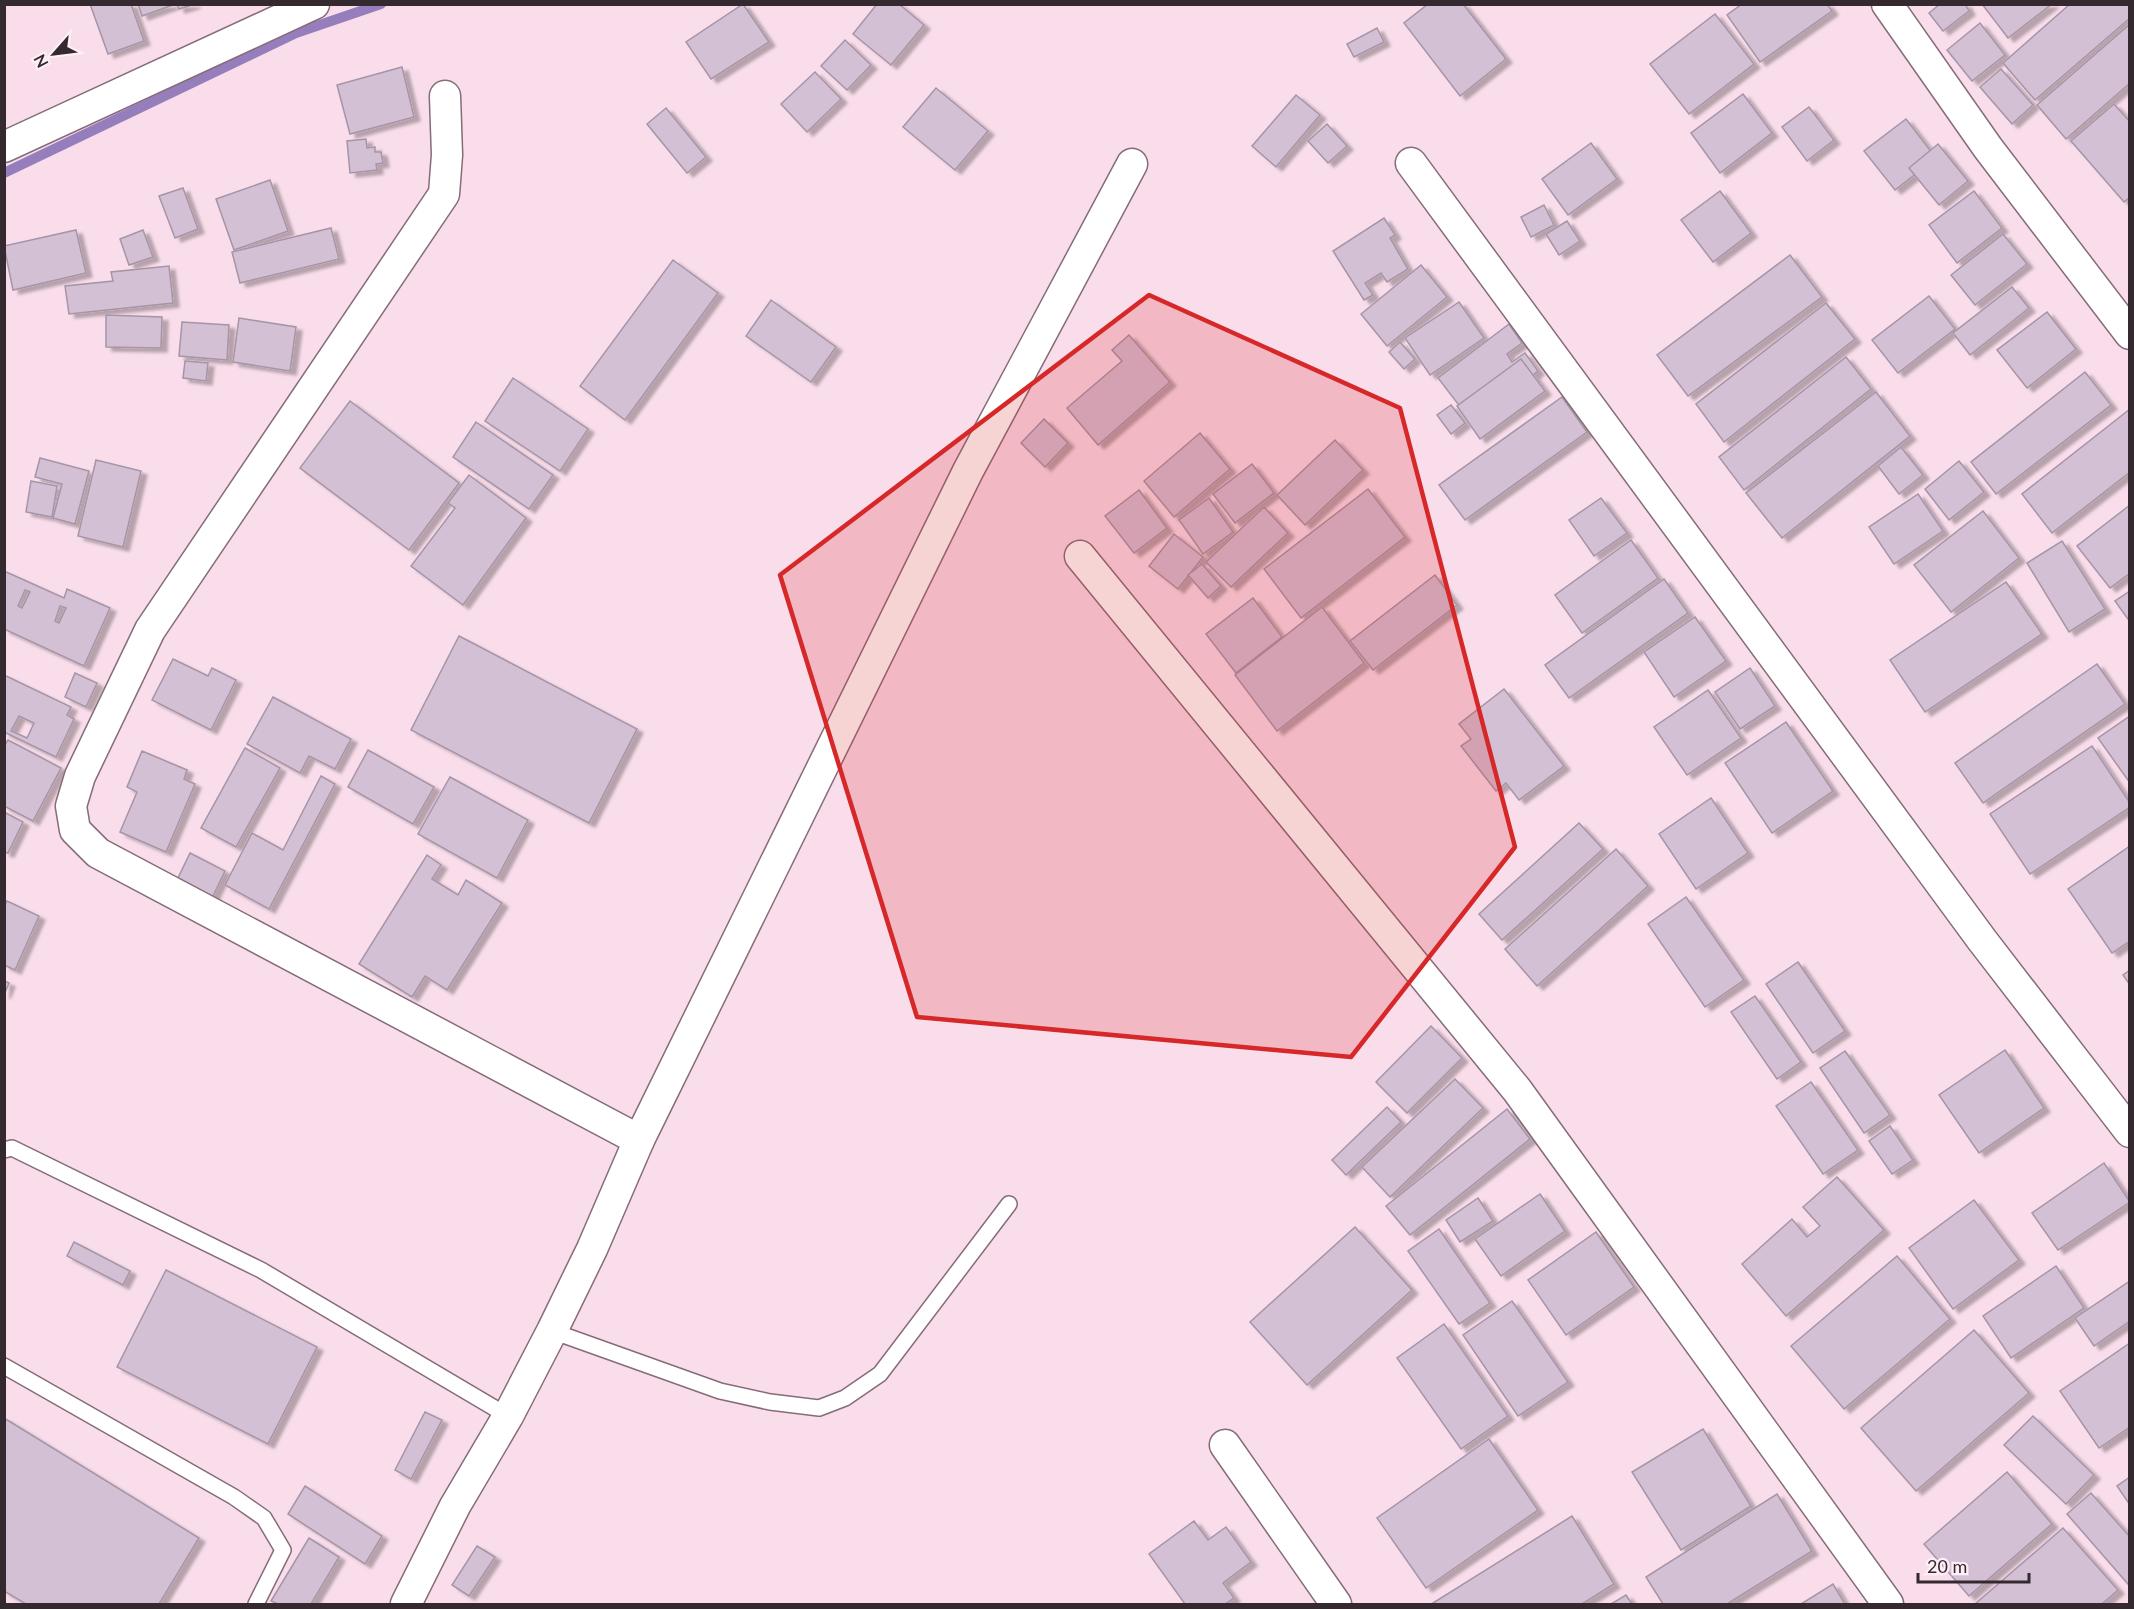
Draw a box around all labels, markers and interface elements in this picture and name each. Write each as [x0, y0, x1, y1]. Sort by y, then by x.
north arrow [24, 24, 84, 84]
text: N [29, 51, 52, 71]
scale bar [1918, 1546, 2029, 1584]
text: 20 m [1927, 1555, 1967, 1577]

